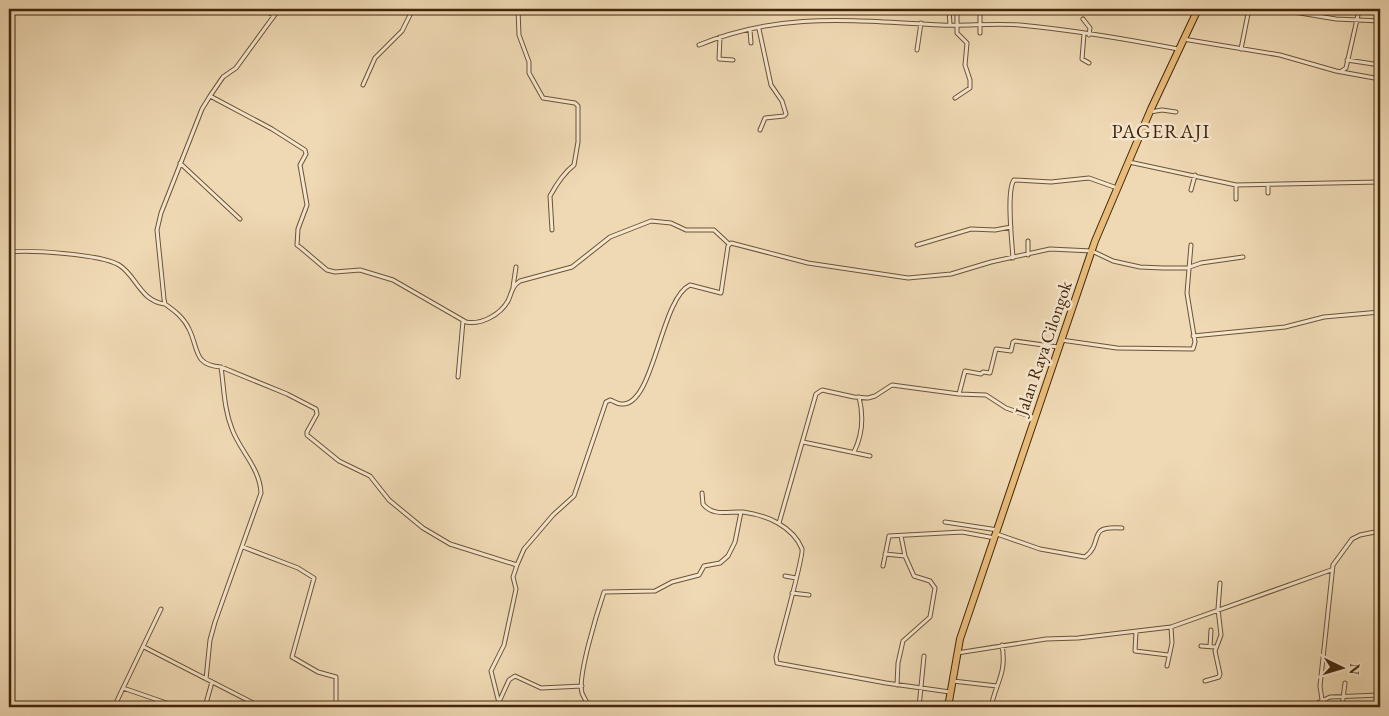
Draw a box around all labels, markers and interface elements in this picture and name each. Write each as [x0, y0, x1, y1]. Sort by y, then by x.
district label: PAGERAJI [1112, 118, 1210, 144]
street label: Jalan Raya Cilongok [1009, 277, 1077, 420]
north arrow [1316, 644, 1366, 694]
text: N [1345, 663, 1364, 676]

